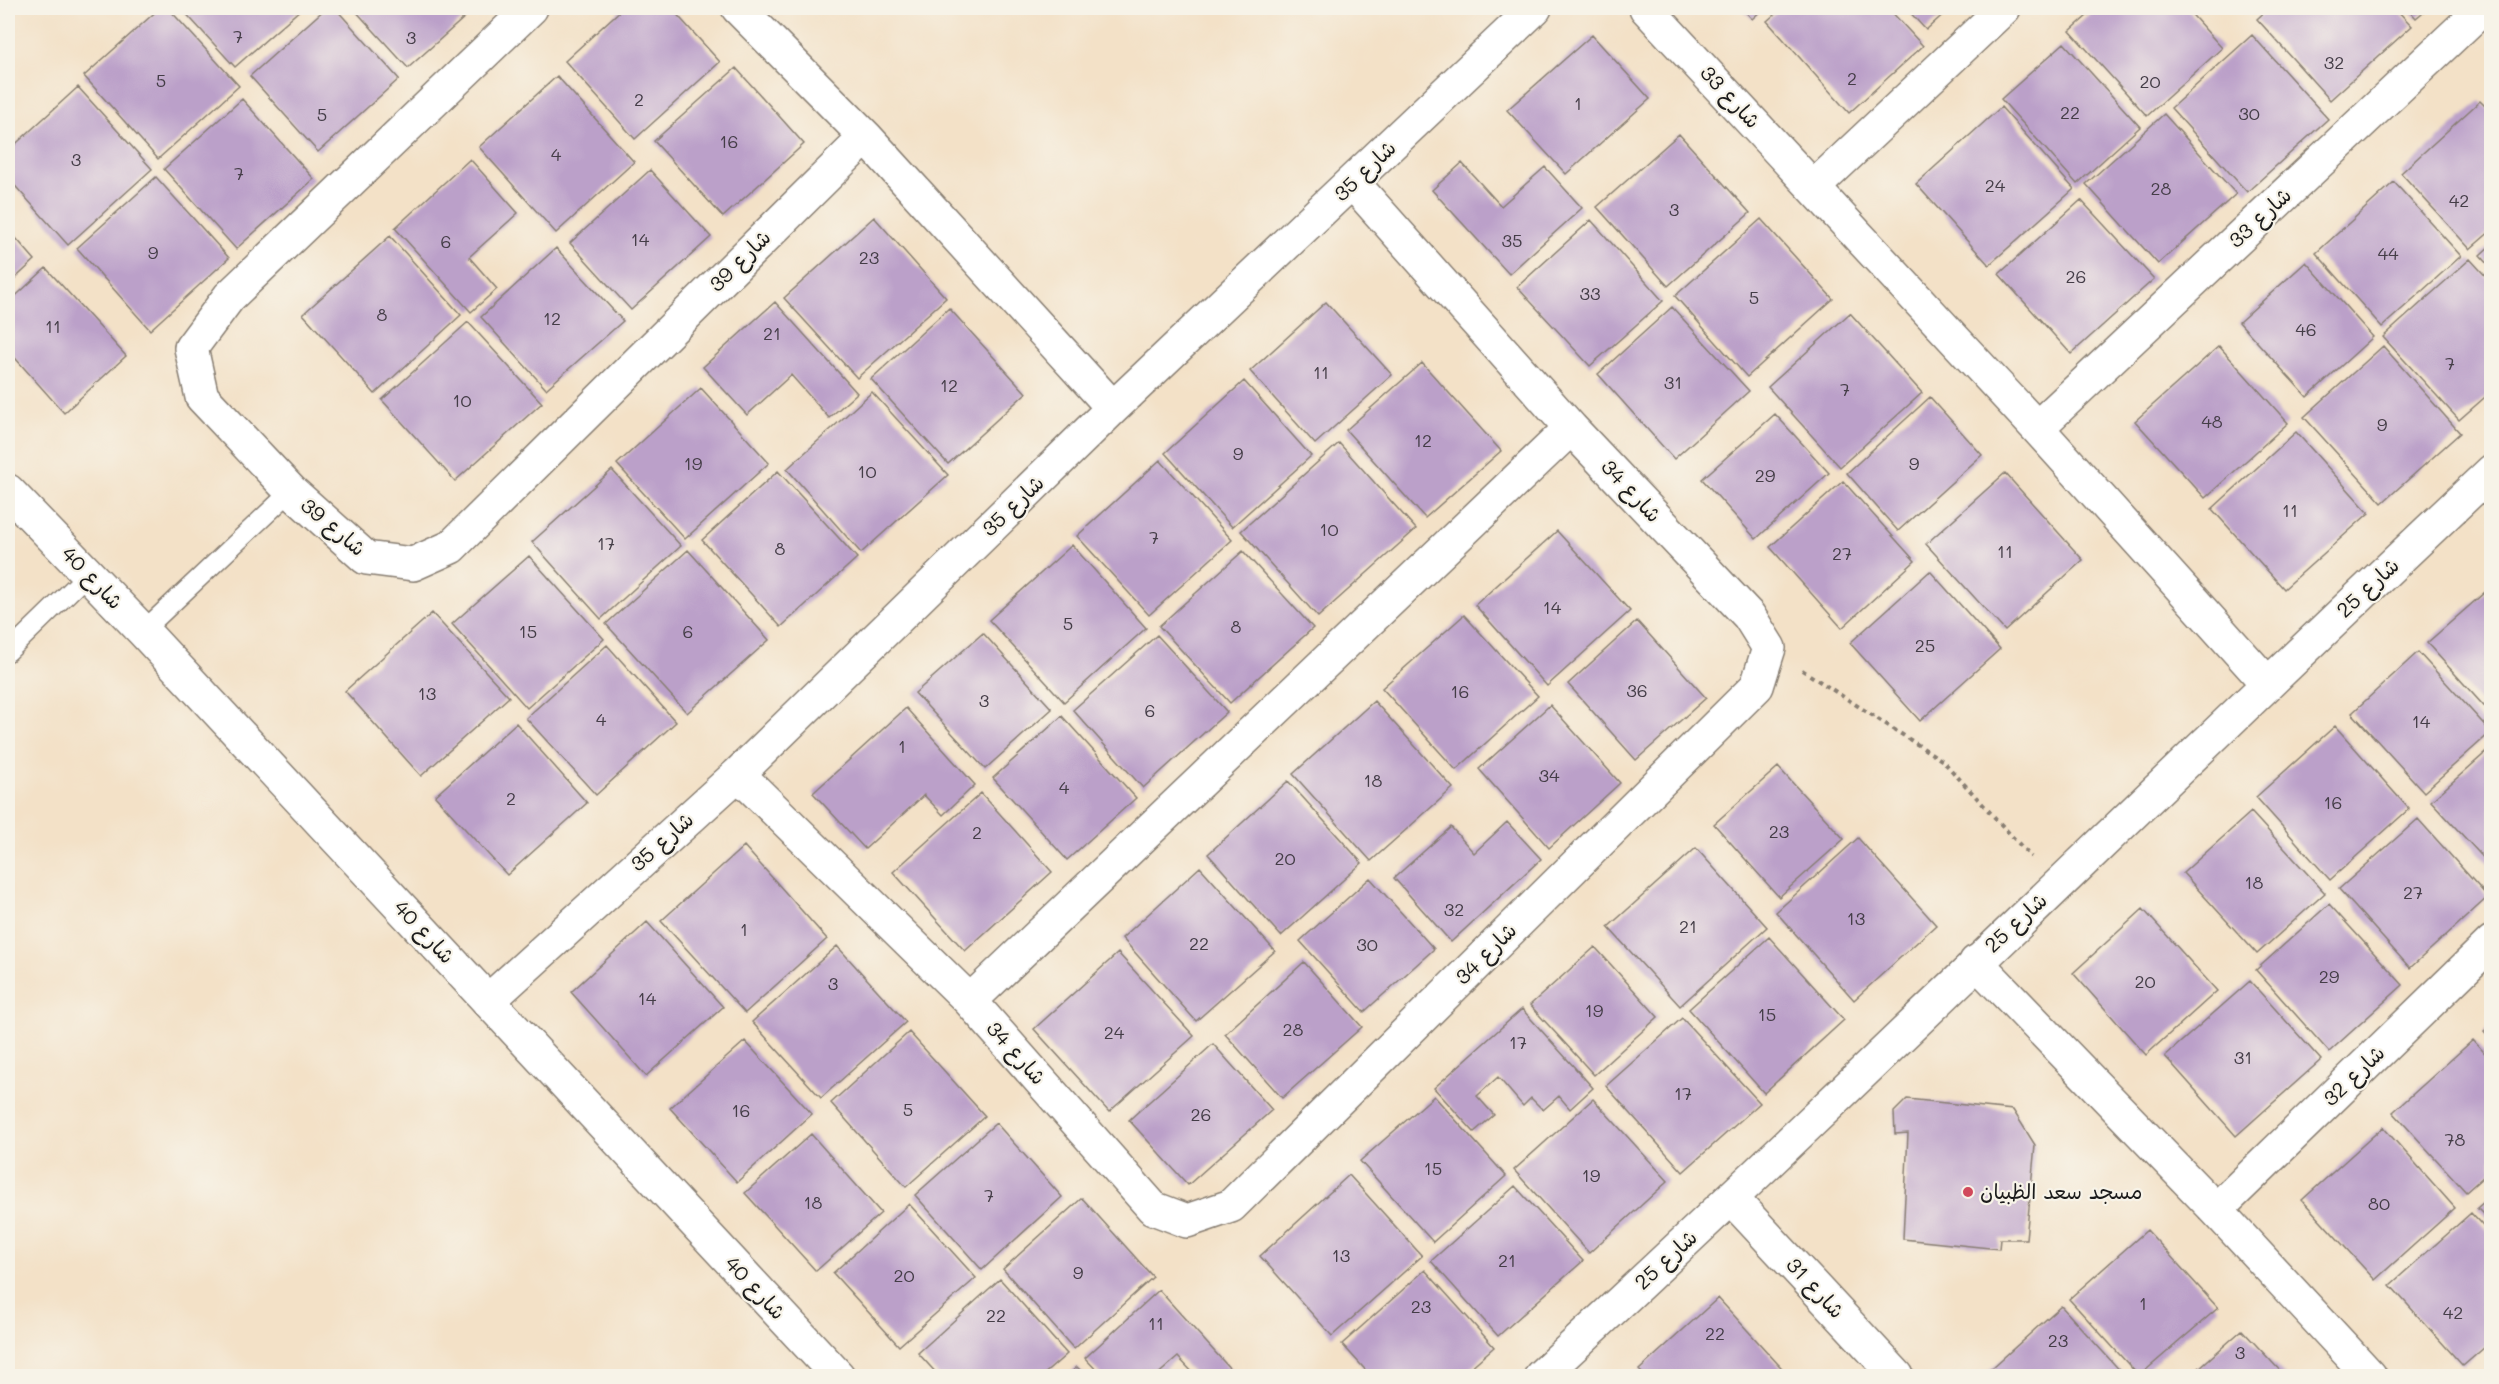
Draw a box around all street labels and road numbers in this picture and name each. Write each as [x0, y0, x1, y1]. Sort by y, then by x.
street label: شارع 33 [1693, 59, 1767, 135]
street label: شارع 35 [1327, 134, 1403, 208]
street label: شارع 33 [2222, 181, 2298, 255]
street label: شارع 39 [702, 223, 778, 299]
street label: شارع 34 [1594, 453, 1668, 529]
street label: شارع 35 [975, 469, 1051, 543]
street label: شارع 39 [294, 491, 372, 563]
street label: شارع 40 [54, 540, 130, 616]
street label: شارع 25 [2330, 551, 2406, 625]
street label: شارع 35 [623, 805, 701, 879]
street label: شارع 25 [1978, 886, 2054, 960]
street label: شارع 40 [387, 893, 461, 971]
street label: شارع 34 [1448, 916, 1524, 992]
street label: شارع 34 [979, 1014, 1053, 1092]
street label: شارع 32 [2316, 1039, 2392, 1113]
street label: شارع 25 [1628, 1223, 1704, 1297]
street label: شارع 40 [718, 1249, 792, 1327]
street label: شارع 31 [1779, 1251, 1851, 1325]

